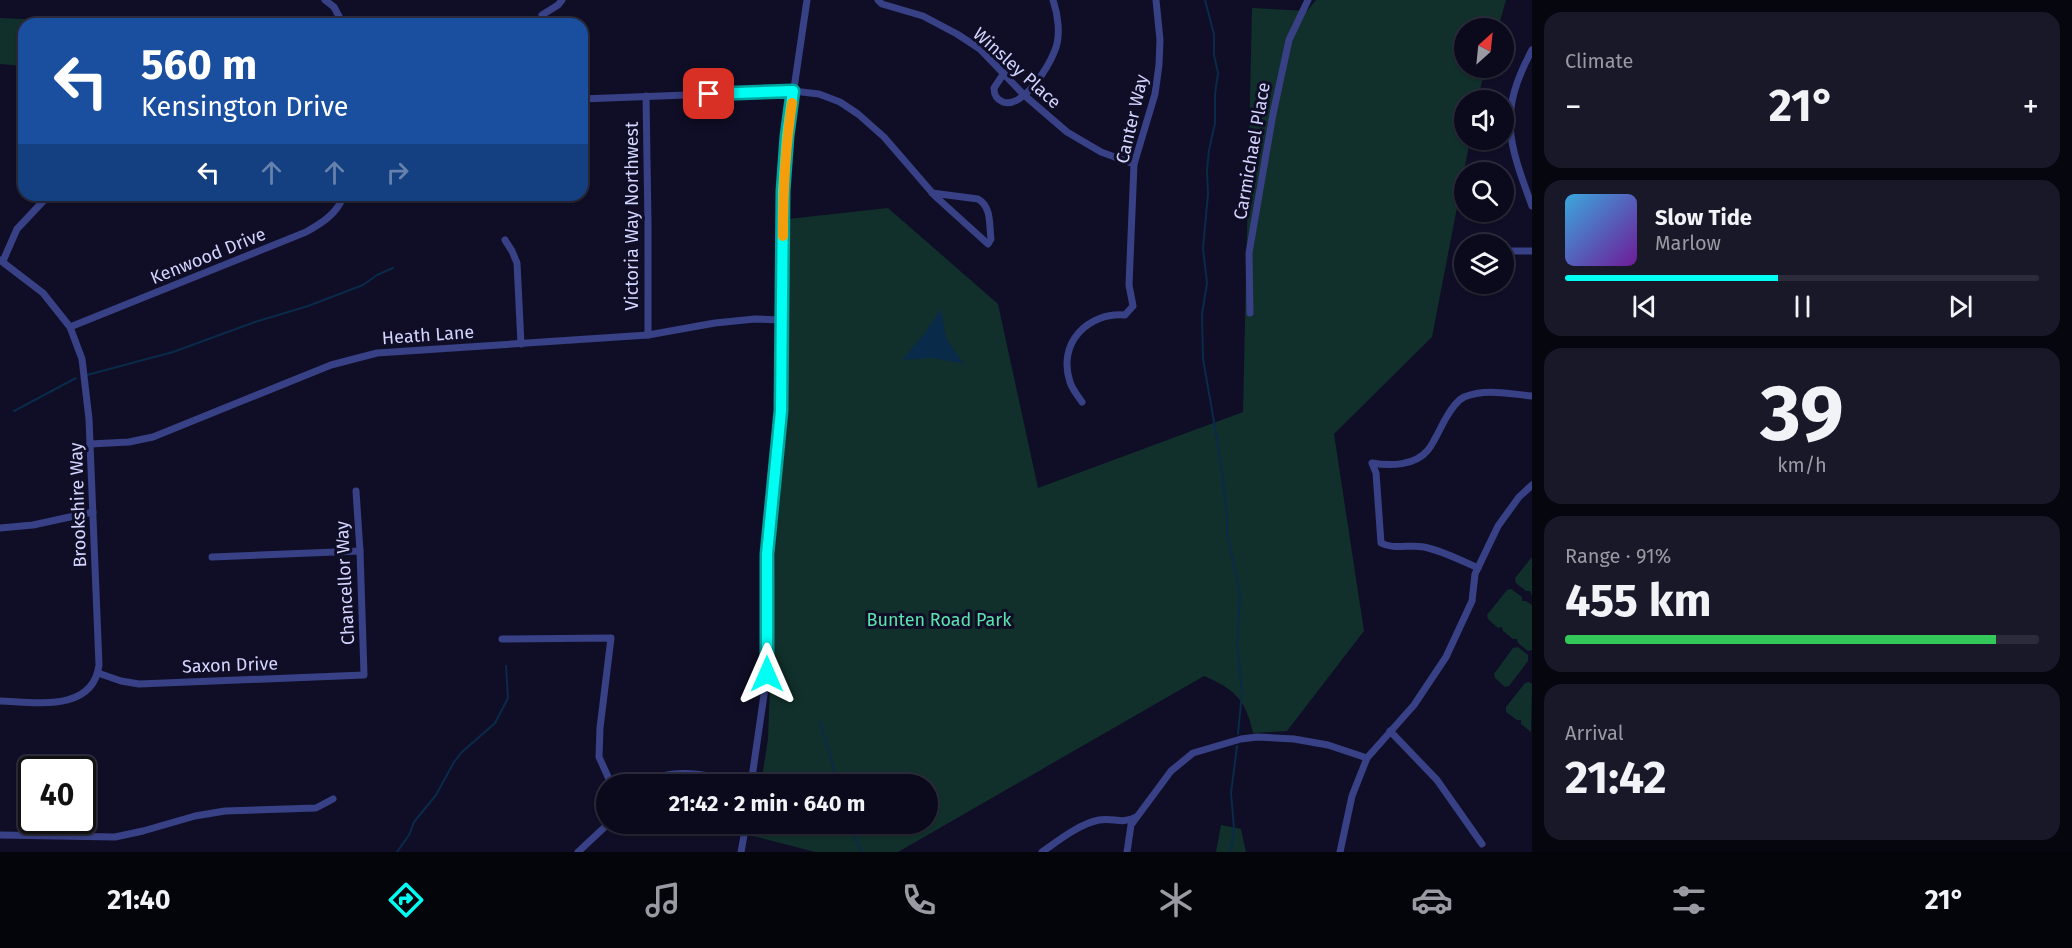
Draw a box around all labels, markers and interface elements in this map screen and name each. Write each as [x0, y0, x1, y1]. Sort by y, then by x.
north arrow [1454, 18, 1514, 78]
map controls [1454, 18, 1514, 294]
street label: Winsley Place [968, 23, 1066, 113]
text: 560 m [141, 40, 257, 90]
icon: left [42, 42, 120, 120]
text: Climate [1565, 49, 1633, 73]
pin [683, 68, 734, 119]
street label: Canter Way [1111, 72, 1153, 166]
icon: arrive [692, 77, 725, 110]
text: 21° [1769, 79, 1835, 133]
street label: Carmichael Place [1229, 81, 1275, 221]
text: − [1565, 87, 1582, 127]
text: + [2023, 87, 2039, 127]
button: sound [1454, 90, 1514, 150]
text: Kensington Drive [141, 91, 349, 123]
street label: Victoria Way Northwest [621, 121, 643, 310]
icon: left [192, 156, 225, 189]
icon: ahead [255, 156, 288, 189]
icon: ahead [318, 156, 351, 189]
icon: right [381, 156, 414, 189]
button: search [1454, 162, 1514, 222]
text: Slow Tide [1655, 204, 1752, 231]
street label: Kenwood Drive [147, 223, 269, 289]
text: Marlow [1655, 231, 1721, 255]
button: layers [1454, 234, 1514, 294]
icon: previous [1628, 290, 1661, 323]
icon: pause [1786, 290, 1819, 323]
icon: next [1944, 290, 1977, 323]
street label: Heath Lane [381, 321, 475, 349]
text: 39 [1760, 367, 1844, 461]
street label: Brookshire Way [65, 442, 91, 568]
text: km/h [1777, 453, 1827, 477]
street label: Chancellor Way [331, 520, 359, 646]
text: Range · 91% [1565, 544, 1671, 568]
text: 455 km [1565, 574, 1712, 628]
park label: Bunten Road Park [866, 609, 1012, 631]
position arrow [735, 642, 799, 706]
street label: Saxon Drive [182, 652, 278, 678]
text: Arrival [1565, 721, 1624, 745]
text: 21:42 [1565, 751, 1667, 805]
speed limit sign: 40 [18, 756, 96, 834]
text: 21:42 · 2 min · 640 m [669, 790, 865, 817]
icon: directions [385, 879, 427, 921]
icon: music [642, 879, 684, 921]
icon: phone [898, 879, 940, 921]
icon: climate [1155, 879, 1197, 921]
icon: car [1411, 879, 1453, 921]
icon: filters [1668, 879, 1710, 921]
text: 21:40 [107, 884, 171, 916]
text: 21° [1925, 884, 1965, 916]

